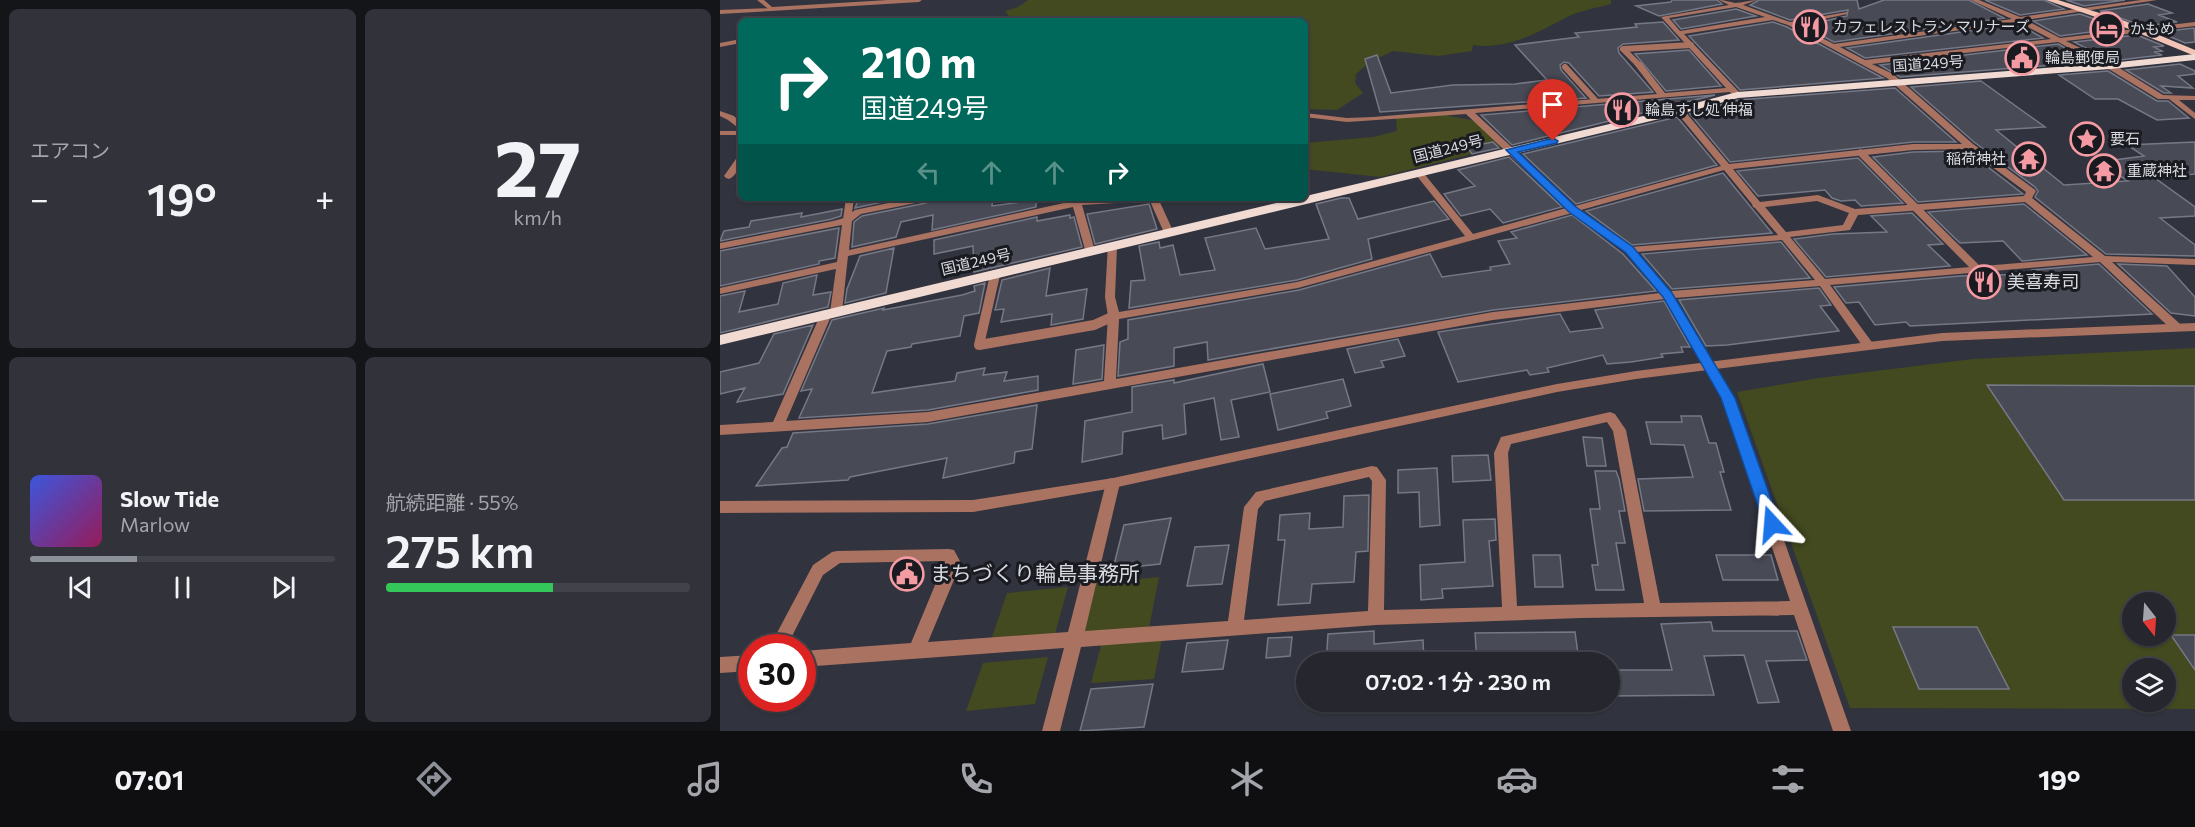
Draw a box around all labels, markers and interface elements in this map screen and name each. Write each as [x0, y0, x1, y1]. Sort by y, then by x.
restaurant icon: カフェレストラン マリナーズ [1792, 9, 1828, 45]
hotel icon: かもめ [2089, 11, 2125, 47]
place label: カフェレストラン マリナーズ [1833, 17, 2030, 35]
place label: かもめ [2130, 19, 2175, 37]
text: 210 m [861, 35, 976, 87]
public building icon: 輪島郵便局 [2004, 40, 2040, 76]
icon: right [762, 42, 840, 120]
place label: 輪島郵便局 [2045, 48, 2120, 66]
street label: 国道249号 [1892, 52, 1964, 74]
pin [1527, 79, 1578, 141]
icon: arrive [1536, 88, 1569, 121]
text: 国道249号 [861, 91, 989, 124]
restaurant icon: 輪島すし処 伸福 [1604, 92, 1640, 128]
place label: 輪島すし処 伸福 [1645, 100, 1753, 118]
text: 27 [494, 118, 581, 213]
place icon: 要石 [2069, 121, 2105, 157]
place label: 要石 [2110, 129, 2140, 147]
street label: 国道249号 [1411, 131, 1484, 165]
text: エアコン [30, 138, 110, 162]
temple icon: 稲荷神社 [2011, 141, 2047, 177]
place label: 稲荷神社 [1946, 149, 2006, 167]
temple icon: 重蔵神社 [2086, 153, 2122, 189]
icon: left [912, 156, 945, 189]
icon: ahead [975, 156, 1008, 189]
icon: ahead [1038, 156, 1071, 189]
icon: right [1101, 156, 1134, 189]
place label: 重蔵神社 [2127, 161, 2187, 179]
text: 19° [147, 170, 217, 225]
text: − [30, 177, 49, 218]
text: + [315, 177, 335, 218]
text: km/h [513, 205, 562, 229]
street label: 国道249号 [939, 244, 1012, 278]
restaurant icon: 美喜寿司 [1966, 264, 2002, 300]
place label: 美喜寿司 [2007, 270, 2079, 292]
text: Slow Tide [120, 485, 219, 512]
text: 航続距離 · 55% [386, 490, 518, 514]
position arrow [1740, 492, 1804, 556]
text: Marlow [120, 512, 190, 536]
text: 275 km [386, 522, 534, 577]
public building icon: まちづくり輪島事務所 [889, 556, 925, 592]
place label: まちづくり輪島事務所 [930, 560, 1140, 585]
icon: previous [64, 571, 97, 604]
icon: pause [166, 571, 199, 604]
icon: next [267, 571, 300, 604]
north arrow [2122, 592, 2176, 646]
map controls [2122, 592, 2176, 712]
speed limit sign: 30 [738, 634, 816, 712]
button: layers [2122, 658, 2176, 712]
text: 07:02 · 1 分 · 230 m [1365, 668, 1551, 695]
icon: directions [413, 758, 455, 800]
icon: music [684, 758, 726, 800]
icon: phone [955, 758, 997, 800]
icon: climate [1226, 758, 1268, 800]
icon: car [1496, 758, 1538, 800]
icon: filters [1767, 758, 1809, 800]
text: 07:01 [114, 763, 184, 796]
text: 19° [2038, 763, 2081, 796]

